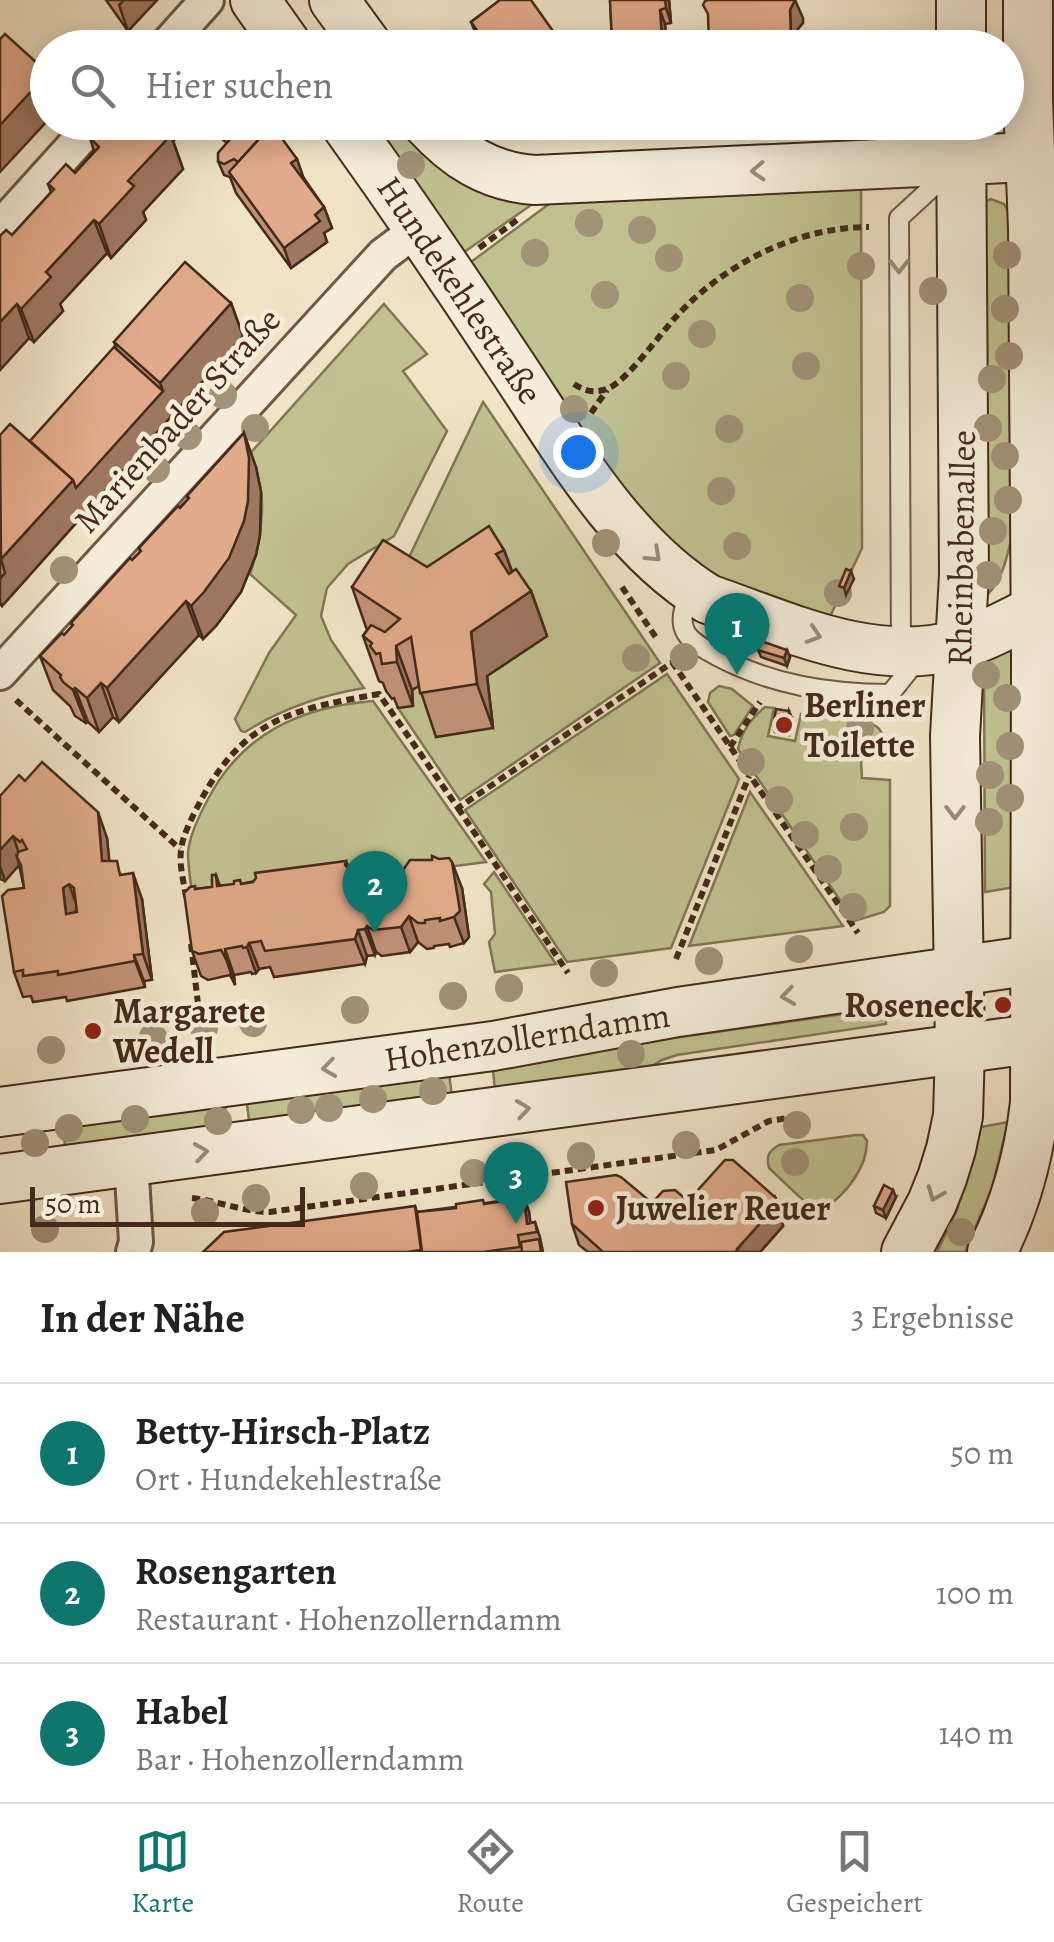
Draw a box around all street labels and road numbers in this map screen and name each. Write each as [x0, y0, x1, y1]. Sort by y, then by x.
street label: Hundekehlestraße [366, 166, 554, 414]
street label: Marienbader Straße [63, 297, 291, 543]
street label: Rheinbabenallee [935, 430, 987, 666]
street label: Hohenzollerndamm [381, 991, 673, 1083]

